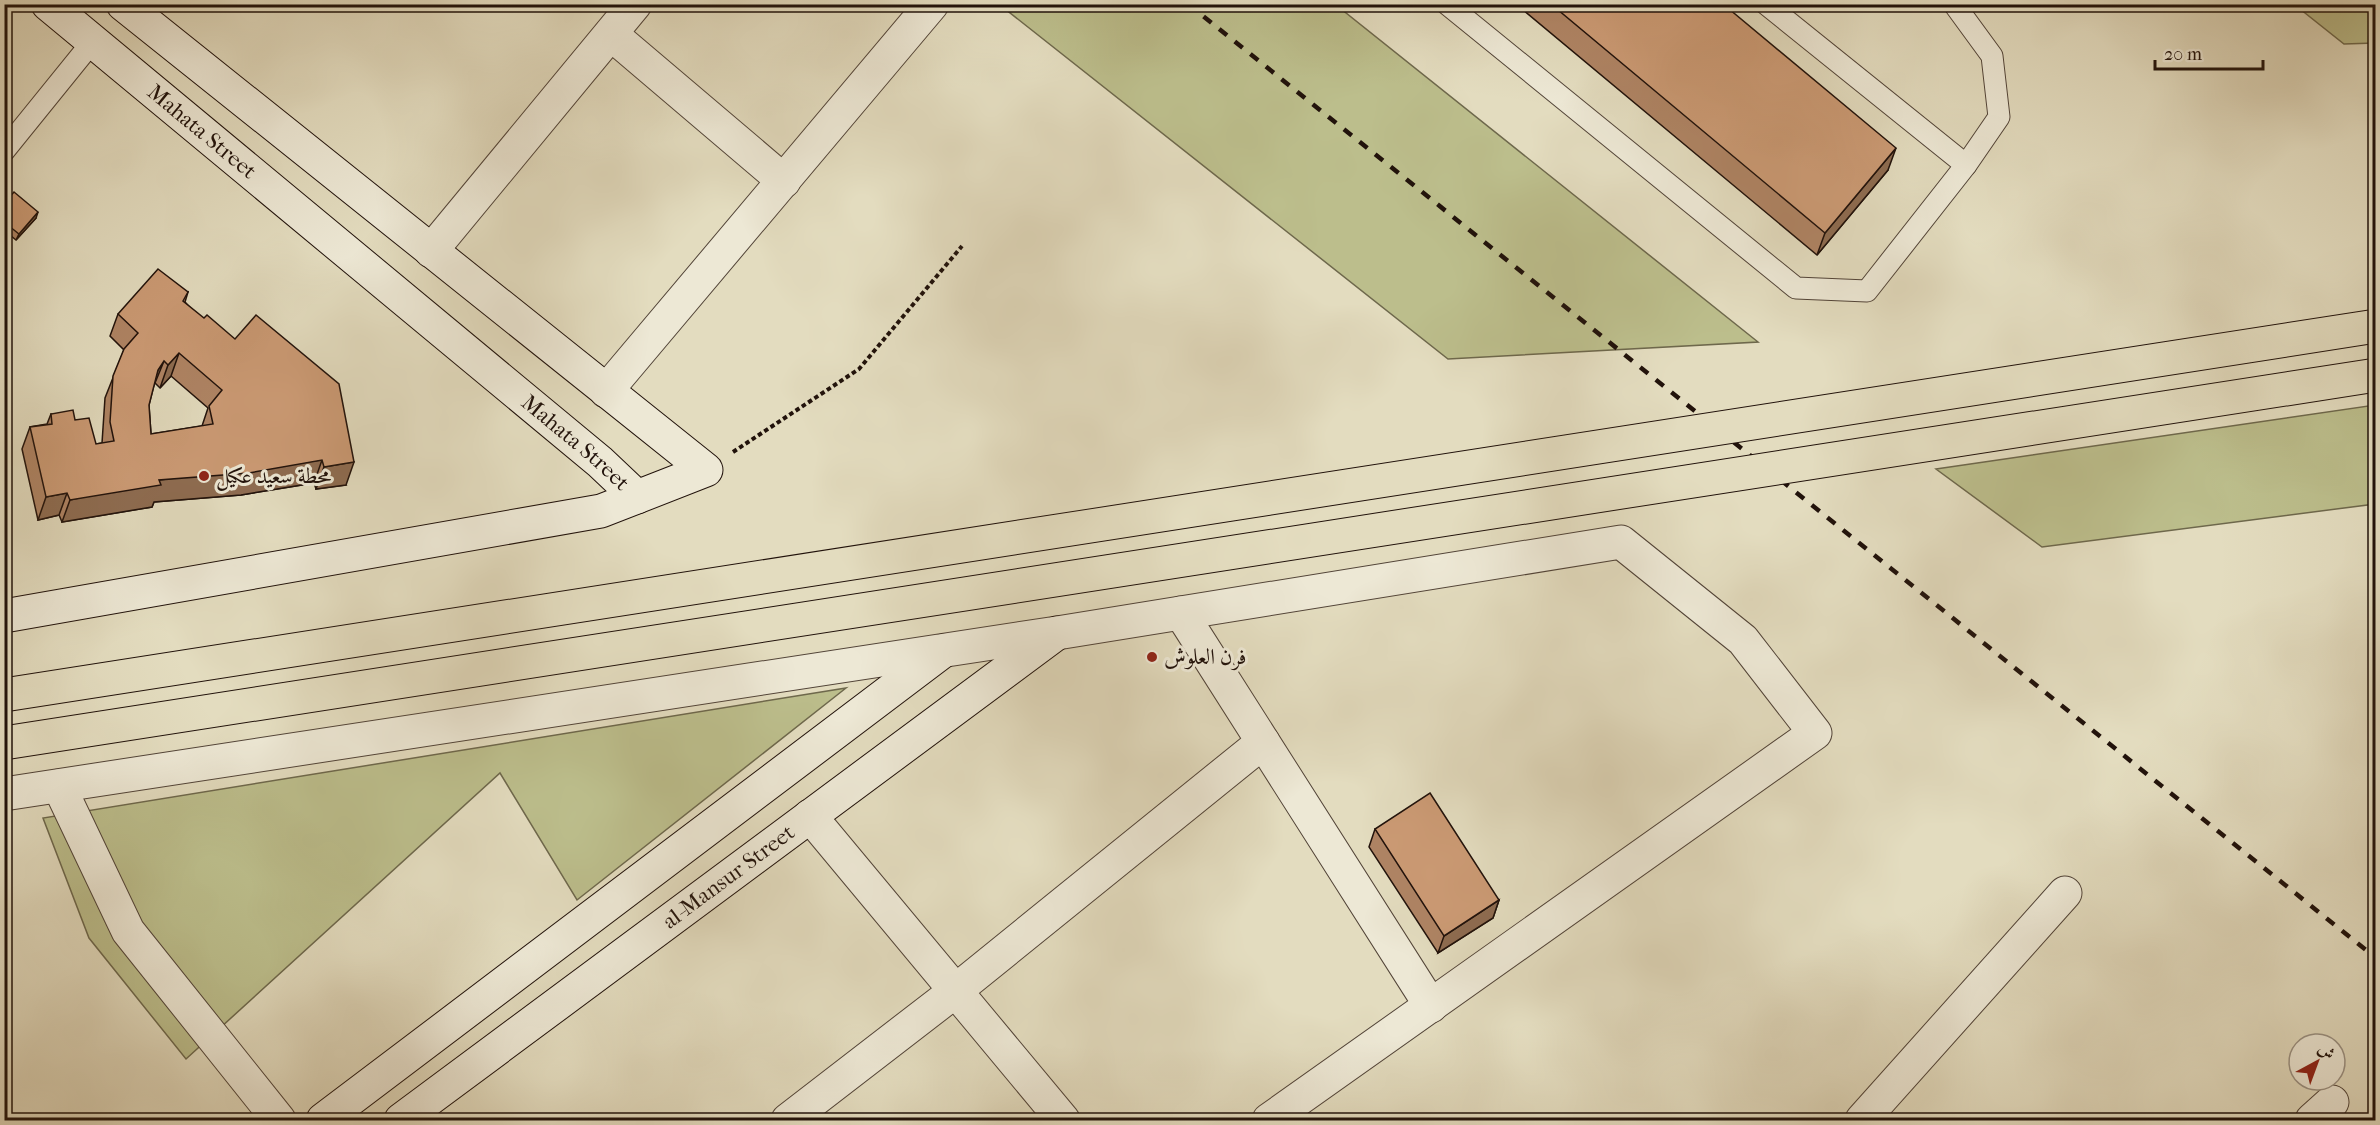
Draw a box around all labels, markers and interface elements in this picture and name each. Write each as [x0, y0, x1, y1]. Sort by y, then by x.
scale bar [2155, 33, 2263, 71]
text: 20 m [2164, 44, 2202, 65]
street label: Mahata Street [142, 79, 262, 185]
street label: Mahata Street [516, 389, 635, 496]
place label: محطة سعيد عكيل [216, 463, 332, 491]
marker: محطة سعيد عكيل [197, 469, 211, 483]
place label: فرن العلوش [1164, 644, 1246, 671]
marker: فرن العلوش [1145, 650, 1159, 664]
street label: al-Mansur Street [657, 819, 800, 934]
north arrow [2287, 1032, 2347, 1092]
text: ش [2314, 1039, 2339, 1063]

